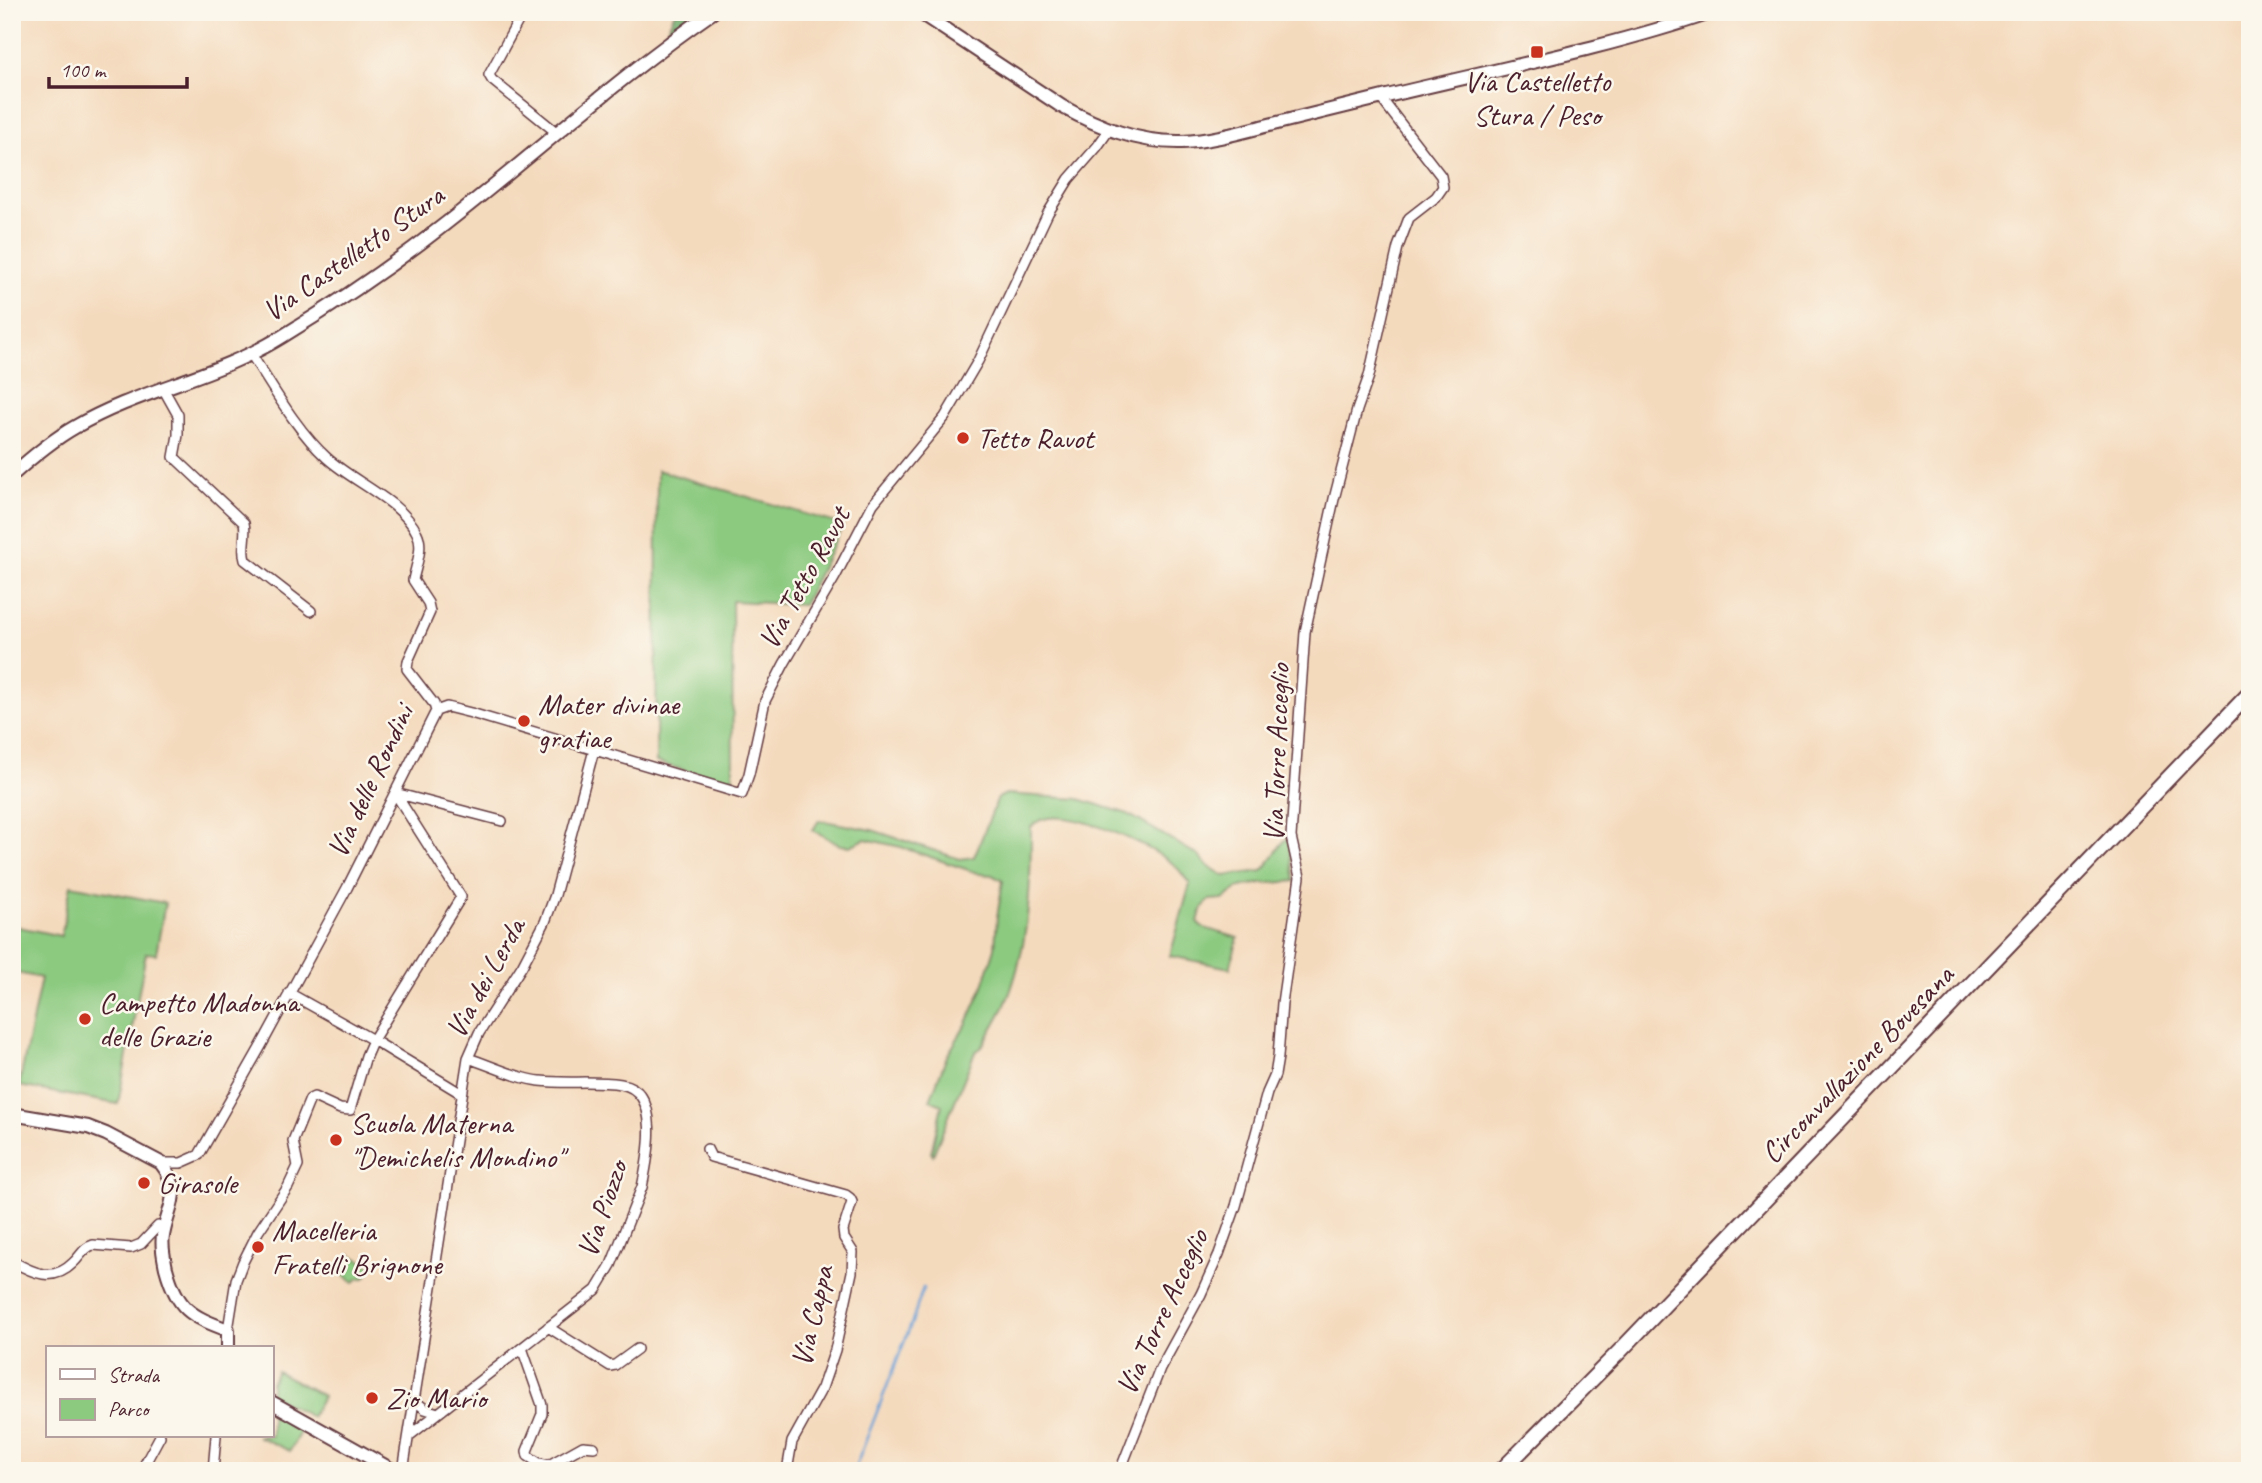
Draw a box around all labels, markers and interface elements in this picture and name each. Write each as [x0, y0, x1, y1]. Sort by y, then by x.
marker: Via Castelletto Stura / Peso [1529, 44, 1545, 60]
scale bar [49, 46, 187, 90]
text: 100 m [60, 57, 107, 83]
place label: Via Castelletto Stura / Peso [1464, 62, 1612, 134]
street label: Via Castelletto Stura [255, 175, 453, 330]
place label: Tetto Ravot [977, 419, 1096, 457]
marker: Tetto Ravot [955, 430, 971, 446]
street label: Via Tetto Ravot [749, 498, 860, 656]
street label: Via Torre Acceglio [1254, 662, 1298, 843]
place label: Mater divinae gratiae [538, 685, 681, 757]
street label: Via delle Rondini [318, 695, 423, 864]
marker: Mater divinae gratiae [516, 713, 532, 729]
street label: Via dei Lerda [437, 909, 535, 1045]
street label: Circonvallazione Bovesana [1752, 955, 1963, 1171]
place label: Campetto Madonna delle Grazie [99, 983, 301, 1055]
marker: Campetto Madonna delle Grazie [77, 1011, 93, 1027]
place label: Scuola Materna "Demichelis Mondino" [350, 1104, 569, 1176]
marker: Scuola Materna "Demichelis Mondino" [328, 1132, 344, 1148]
street label: Via Piozzo [568, 1153, 637, 1262]
place label: Girasole [158, 1164, 239, 1202]
marker: Girasole [136, 1175, 152, 1191]
place label: Macelleria Fratelli Brignone [272, 1211, 444, 1283]
street label: Via Torre Acceglio [1107, 1222, 1218, 1401]
marker: Macelleria Fratelli Brignone [250, 1239, 266, 1255]
street label: Via Cappa [782, 1260, 842, 1370]
legend [46, 1346, 273, 1438]
text: Strada [108, 1362, 161, 1388]
place label: Zio Mario [386, 1379, 490, 1417]
marker: Zio Mario [364, 1390, 380, 1406]
text: Parco [108, 1396, 151, 1422]

